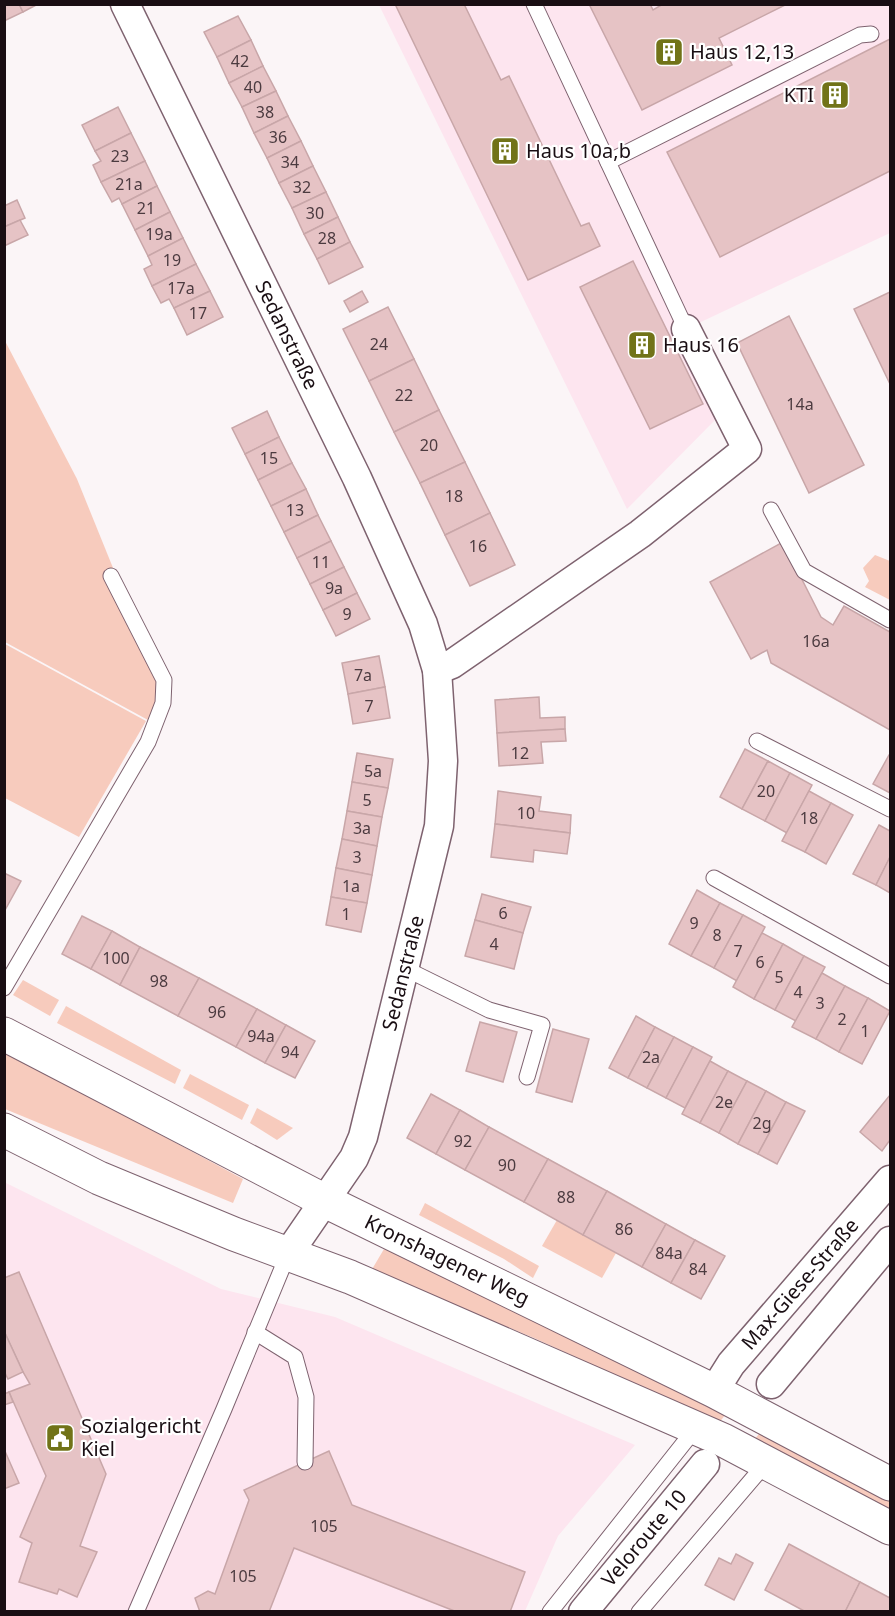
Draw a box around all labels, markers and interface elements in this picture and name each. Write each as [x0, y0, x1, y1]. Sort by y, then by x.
building icon: Haus 12,13 [653, 36, 685, 68]
place label: Haus 12,13 [690, 38, 794, 65]
house number: 42 [231, 50, 249, 72]
house number: 40 [244, 76, 262, 98]
building icon: KTI [819, 79, 851, 111]
place label: KTI [784, 81, 814, 108]
house number: 38 [256, 101, 274, 123]
house number: 36 [269, 126, 287, 148]
building icon: Haus 10a,b [489, 135, 521, 167]
place label: Haus 10a,b [526, 137, 631, 164]
house number: 23 [111, 145, 129, 167]
house number: 34 [281, 151, 299, 173]
house number: 21a [115, 173, 143, 195]
house number: 32 [293, 176, 311, 198]
house number: 21 [137, 197, 155, 219]
house number: 30 [306, 202, 324, 224]
house number: 19a [145, 223, 173, 245]
house number: 28 [318, 227, 336, 249]
house number: 19 [163, 249, 181, 271]
street label: Sedanstraße [249, 276, 325, 394]
house number: 17a [167, 277, 195, 299]
house number: 17 [189, 302, 207, 324]
building icon: Haus 16 [626, 329, 658, 361]
place label: Haus 16 [663, 331, 739, 358]
house number: 24 [370, 333, 388, 355]
house number: 22 [395, 384, 413, 406]
house number: 14a [786, 393, 814, 415]
house number: 20 [420, 434, 438, 456]
house number: 15 [260, 447, 278, 469]
house number: 18 [445, 485, 463, 507]
house number: 13 [286, 499, 304, 521]
house number: 16 [469, 535, 487, 557]
house number: 11 [312, 551, 330, 573]
house number: 9a [325, 577, 343, 599]
house number: 9 [342, 603, 352, 625]
house number: 16a [802, 630, 830, 652]
house number: 7a [354, 664, 372, 686]
house number: 7 [364, 695, 374, 717]
house number: 12 [511, 742, 529, 764]
house number: 5a [364, 760, 382, 782]
house number: 20 [757, 780, 775, 802]
house number: 5 [362, 789, 372, 811]
house number: 10 [517, 802, 535, 824]
house number: 18 [800, 807, 818, 829]
house number: 3a [353, 817, 371, 839]
house number: 3 [352, 846, 362, 868]
house number: 1a [342, 875, 360, 897]
house number: 6 [498, 902, 508, 924]
house number: 1 [341, 903, 351, 925]
street label: Sedanstraße [375, 912, 430, 1033]
house number: 9 [689, 912, 699, 934]
house number: 8 [712, 924, 722, 946]
house number: 4 [489, 933, 499, 955]
house number: 7 [733, 940, 743, 962]
house number: 100 [102, 947, 130, 969]
house number: 6 [755, 951, 765, 973]
house number: 5 [774, 966, 784, 988]
house number: 98 [150, 970, 168, 992]
house number: 4 [793, 981, 803, 1003]
house number: 3 [815, 992, 825, 1014]
house number: 96 [208, 1001, 226, 1023]
house number: 2 [837, 1008, 847, 1030]
house number: 1 [860, 1020, 870, 1042]
house number: 94a [247, 1025, 275, 1047]
house number: 94 [281, 1041, 299, 1063]
house number: 2a [642, 1046, 660, 1068]
house number: 2e [715, 1091, 733, 1113]
house number: 2g [753, 1112, 772, 1134]
house number: 92 [454, 1130, 472, 1152]
house number: 90 [498, 1154, 516, 1176]
house number: 88 [557, 1186, 575, 1208]
street label: Kronshagener Weg [360, 1208, 534, 1311]
street label: Max-Giese-Straße [735, 1212, 864, 1355]
house number: 86 [615, 1218, 633, 1240]
house number: 84a [655, 1242, 683, 1264]
house number: 84 [689, 1258, 707, 1280]
place label: Sozialgericht Kiel [81, 1412, 201, 1462]
public building icon: Sozialgericht Kiel [44, 1422, 76, 1454]
street label: Veloroute 10 [595, 1483, 692, 1592]
house number: 105 [310, 1515, 338, 1537]
house number: 105 [229, 1565, 257, 1587]

